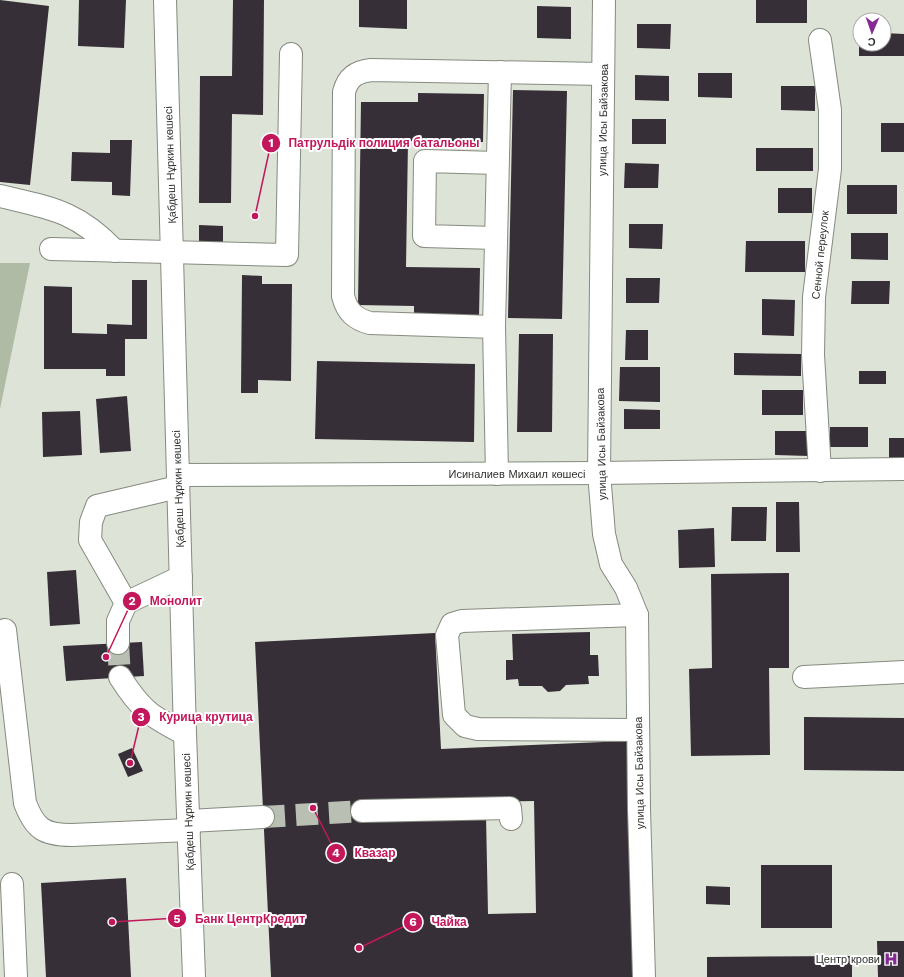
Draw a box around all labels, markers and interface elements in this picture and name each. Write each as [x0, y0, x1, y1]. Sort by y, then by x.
north arrow [852, 12, 892, 52]
text: С [867, 35, 876, 48]
street label: улица Исы Байзакова [596, 63, 611, 176]
street label: Қабдеш Нұркин көшесі [162, 106, 179, 224]
callout: Патрульдік полиция батальоны [261, 131, 488, 155]
text: 1 [268, 136, 274, 150]
text: Патрульдік полиция батальоны [288, 136, 480, 150]
street label: Сенной переулок [809, 210, 832, 300]
street label: улица Исы Байзакова [594, 387, 609, 500]
street label: Қабдеш Нұркин көшесі [170, 430, 187, 548]
street label: Исиналиев Михаил көшесі [449, 468, 585, 481]
callout: Монолит [122, 589, 210, 613]
text: 2 [128, 594, 136, 608]
text: Монолит [150, 594, 202, 608]
callout: Курица крутица [131, 705, 261, 729]
text: 3 [137, 710, 145, 724]
text: Курица крутица [159, 710, 253, 724]
street label: улица Исы Байзакова [632, 716, 647, 829]
street label: Қабдеш Нұркин көшесі [180, 753, 197, 871]
callout: Квазар [326, 841, 404, 865]
text: 4 [332, 846, 340, 860]
text: Квазар [354, 846, 396, 860]
callout: Банк ЦентрКредит [167, 906, 313, 930]
callout: Чайка [403, 910, 474, 934]
text: 5 [174, 912, 181, 926]
text: Банк ЦентрКредит [195, 912, 305, 926]
text: 6 [409, 915, 417, 929]
text: Чайка [431, 915, 467, 929]
hospital icon: Центр крови [883, 951, 899, 967]
place label: Центр крови [816, 953, 880, 966]

